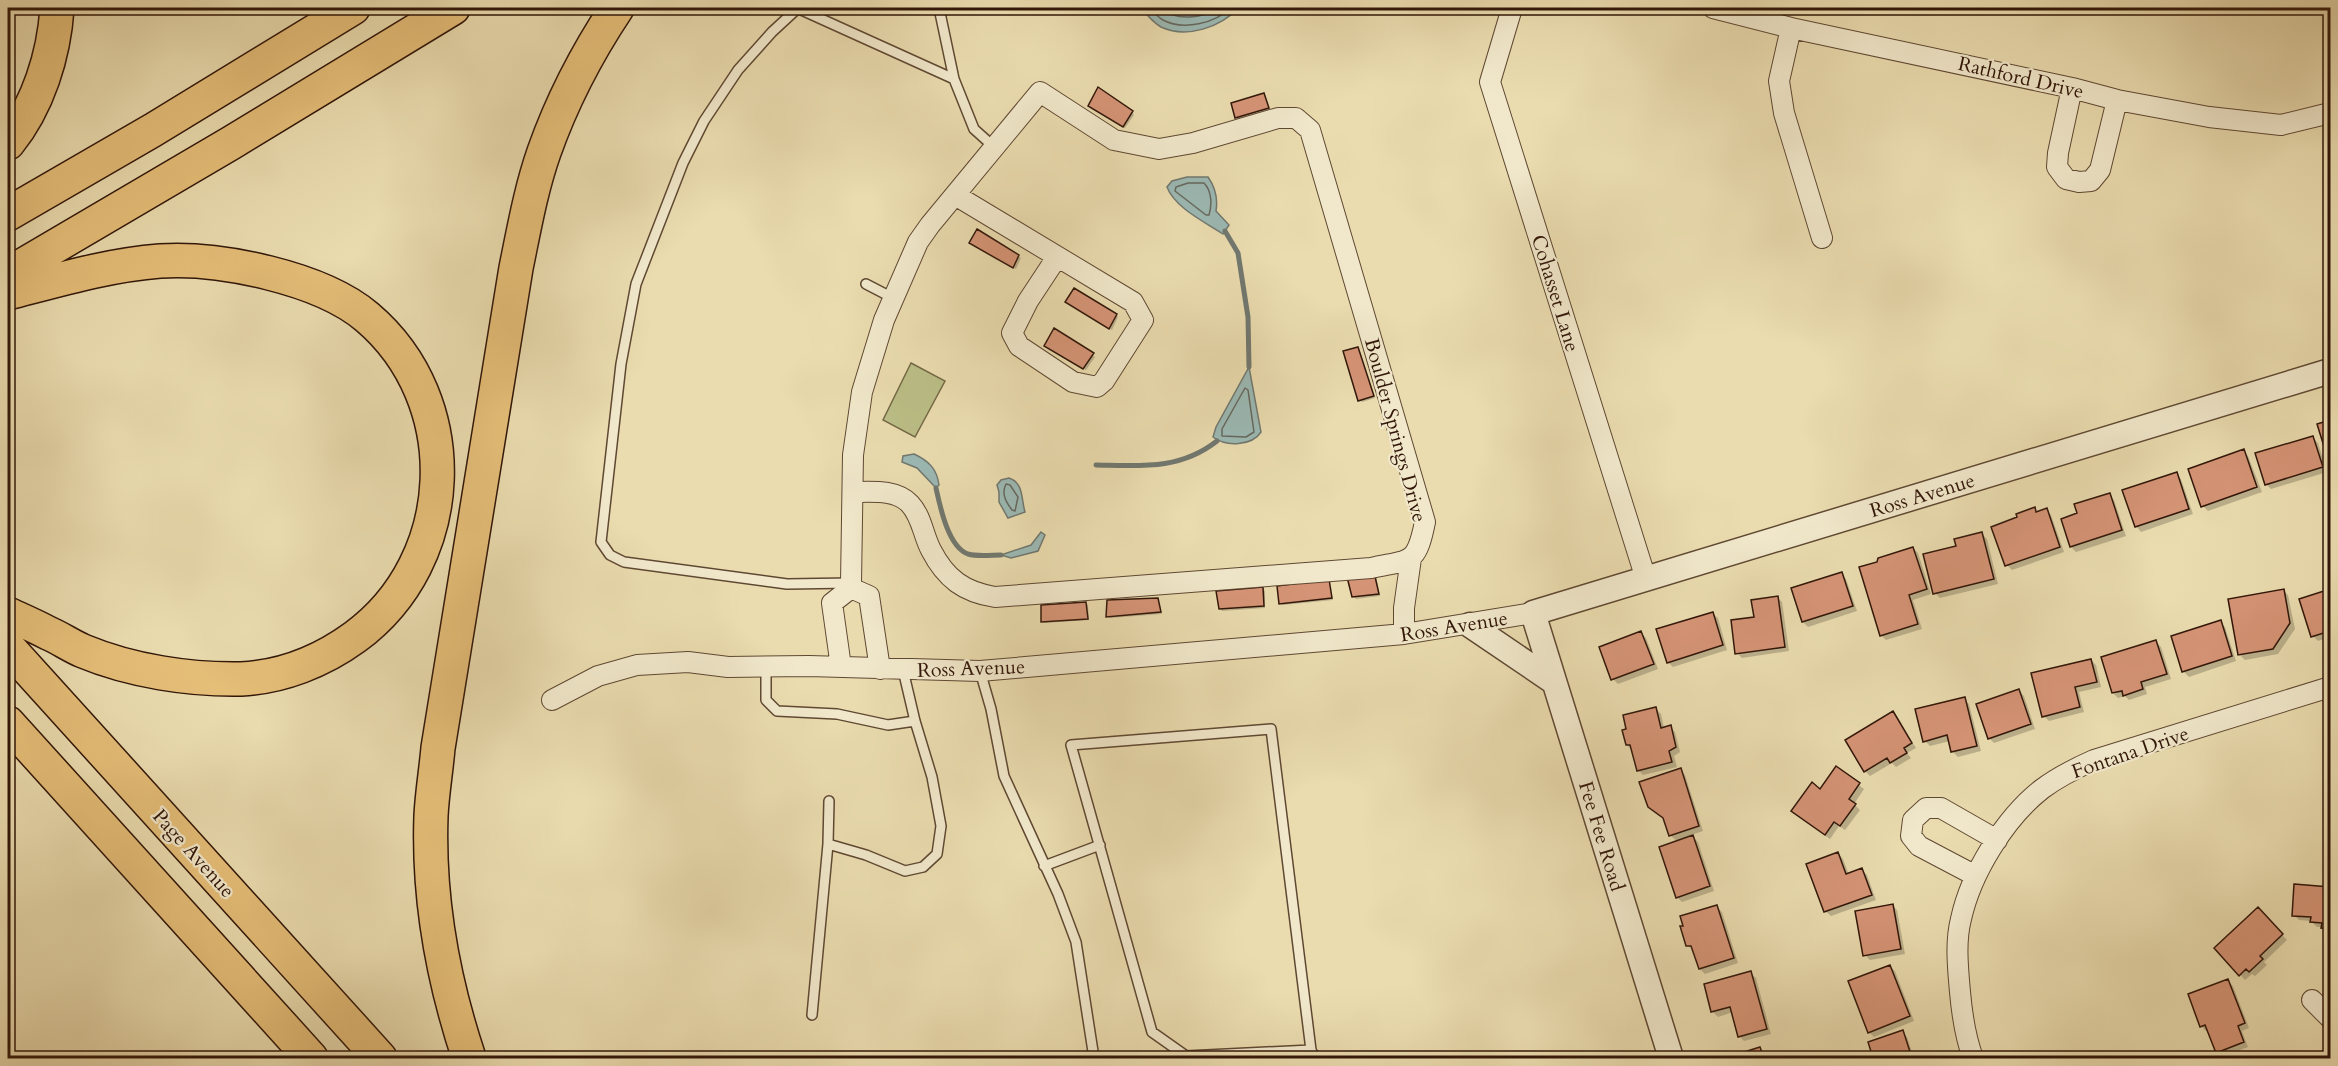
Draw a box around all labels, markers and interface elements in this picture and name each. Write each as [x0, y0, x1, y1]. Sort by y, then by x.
street label: Rathford Drive [1955, 50, 2086, 105]
street label: Cohasset Lane [1525, 231, 1586, 355]
street label: Boulder Springs Drive [1358, 335, 1433, 525]
street label: Ross Avenue [1866, 467, 1978, 524]
street label: Ross Avenue [1398, 605, 1510, 648]
street label: Ross Avenue [916, 653, 1026, 684]
street label: Fontana Drive [2068, 720, 2192, 785]
street label: Fee Fee Road [1572, 778, 1631, 895]
street label: Page Avenue [146, 803, 241, 904]

